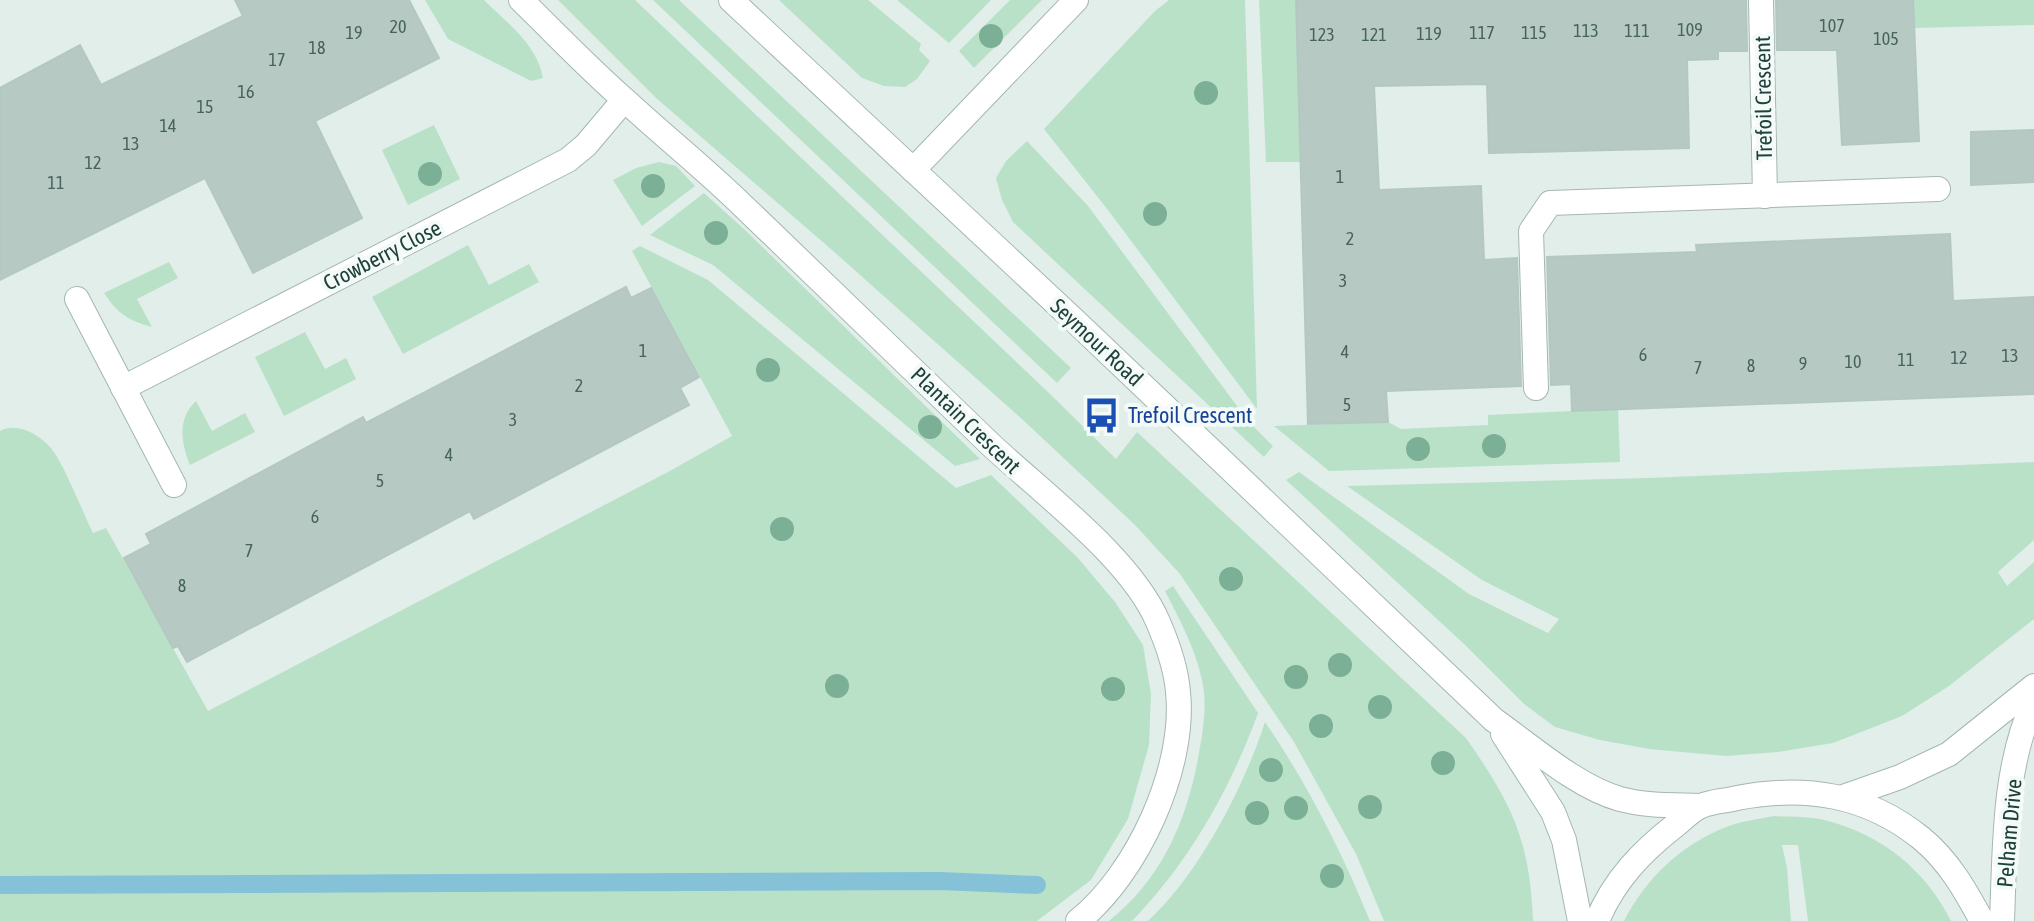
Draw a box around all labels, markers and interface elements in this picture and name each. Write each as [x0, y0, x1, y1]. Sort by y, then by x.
house number: 107 [1819, 15, 1845, 36]
house number: 20 [390, 16, 406, 37]
house number: 109 [1677, 19, 1703, 40]
house number: 113 [1573, 20, 1599, 41]
house number: 111 [1624, 20, 1650, 41]
house number: 19 [346, 22, 362, 43]
house number: 117 [1469, 22, 1495, 43]
house number: 115 [1521, 22, 1547, 43]
house number: 119 [1416, 23, 1442, 44]
house number: 123 [1309, 24, 1335, 45]
house number: 121 [1361, 24, 1387, 45]
house number: 105 [1873, 28, 1899, 49]
street label: Trefoil Crescent [1749, 36, 1777, 160]
house number: 18 [309, 37, 325, 58]
house number: 17 [269, 49, 285, 70]
house number: 16 [238, 81, 254, 102]
house number: 15 [197, 96, 213, 117]
house number: 14 [160, 115, 176, 136]
house number: 13 [123, 133, 139, 154]
house number: 12 [85, 152, 101, 173]
house number: 1 [1336, 166, 1344, 187]
house number: 11 [48, 172, 64, 193]
street label: Crowberry Close [319, 214, 445, 296]
house number: 2 [1346, 228, 1354, 249]
house number: 3 [1339, 270, 1347, 291]
street label: Seymour Road [1046, 293, 1148, 391]
house number: 1 [639, 340, 647, 361]
house number: 4 [1341, 341, 1349, 362]
house number: 6 [1639, 344, 1647, 365]
house number: 13 [2002, 345, 2018, 366]
house number: 12 [1951, 347, 1967, 368]
house number: 11 [1898, 349, 1914, 370]
house number: 10 [1845, 351, 1861, 372]
house number: 9 [1799, 353, 1807, 374]
house number: 8 [1747, 355, 1755, 376]
house number: 7 [1694, 357, 1702, 378]
street label: Plantain Crescent [906, 361, 1026, 479]
house number: 2 [575, 375, 583, 396]
house number: 5 [1343, 394, 1351, 415]
bus stop icon: Trefoil Crescent [1083, 396, 1121, 434]
place label: Trefoil Crescent [1128, 402, 1252, 428]
house number: 3 [509, 409, 517, 430]
house number: 4 [445, 444, 453, 465]
house number: 5 [376, 470, 384, 491]
house number: 6 [311, 506, 319, 527]
house number: 7 [245, 540, 253, 561]
house number: 8 [178, 575, 186, 596]
street label: Pelham Drive [1991, 778, 2027, 888]

